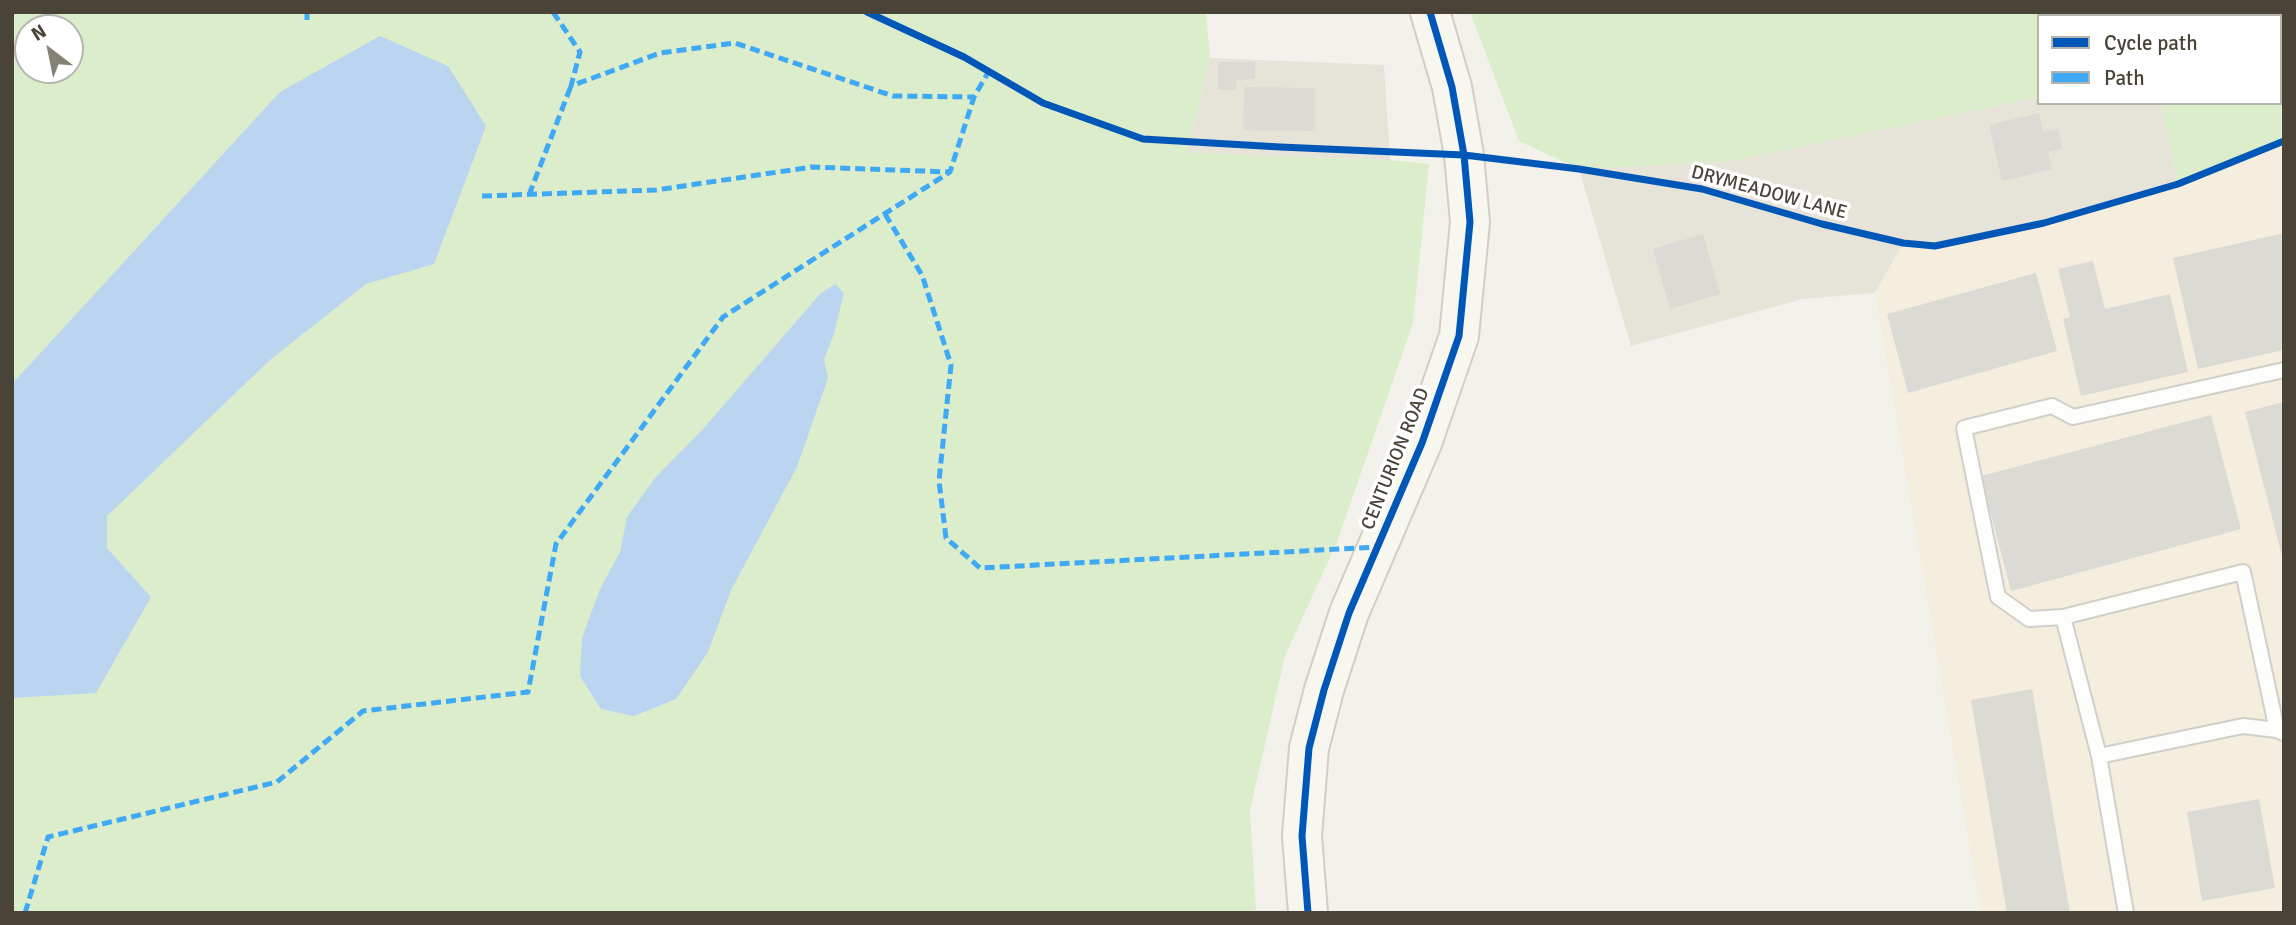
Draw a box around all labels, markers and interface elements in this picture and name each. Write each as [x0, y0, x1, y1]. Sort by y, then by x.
north arrow [14, 14, 84, 84]
legend [2037, 14, 2282, 105]
text: N [27, 19, 51, 47]
text: Cycle path [2104, 30, 2198, 56]
text: Path [2104, 65, 2145, 91]
street label: DRYMEADOW LANE [1689, 161, 1849, 225]
street label: CENTURION ROAD [1357, 385, 1435, 533]

